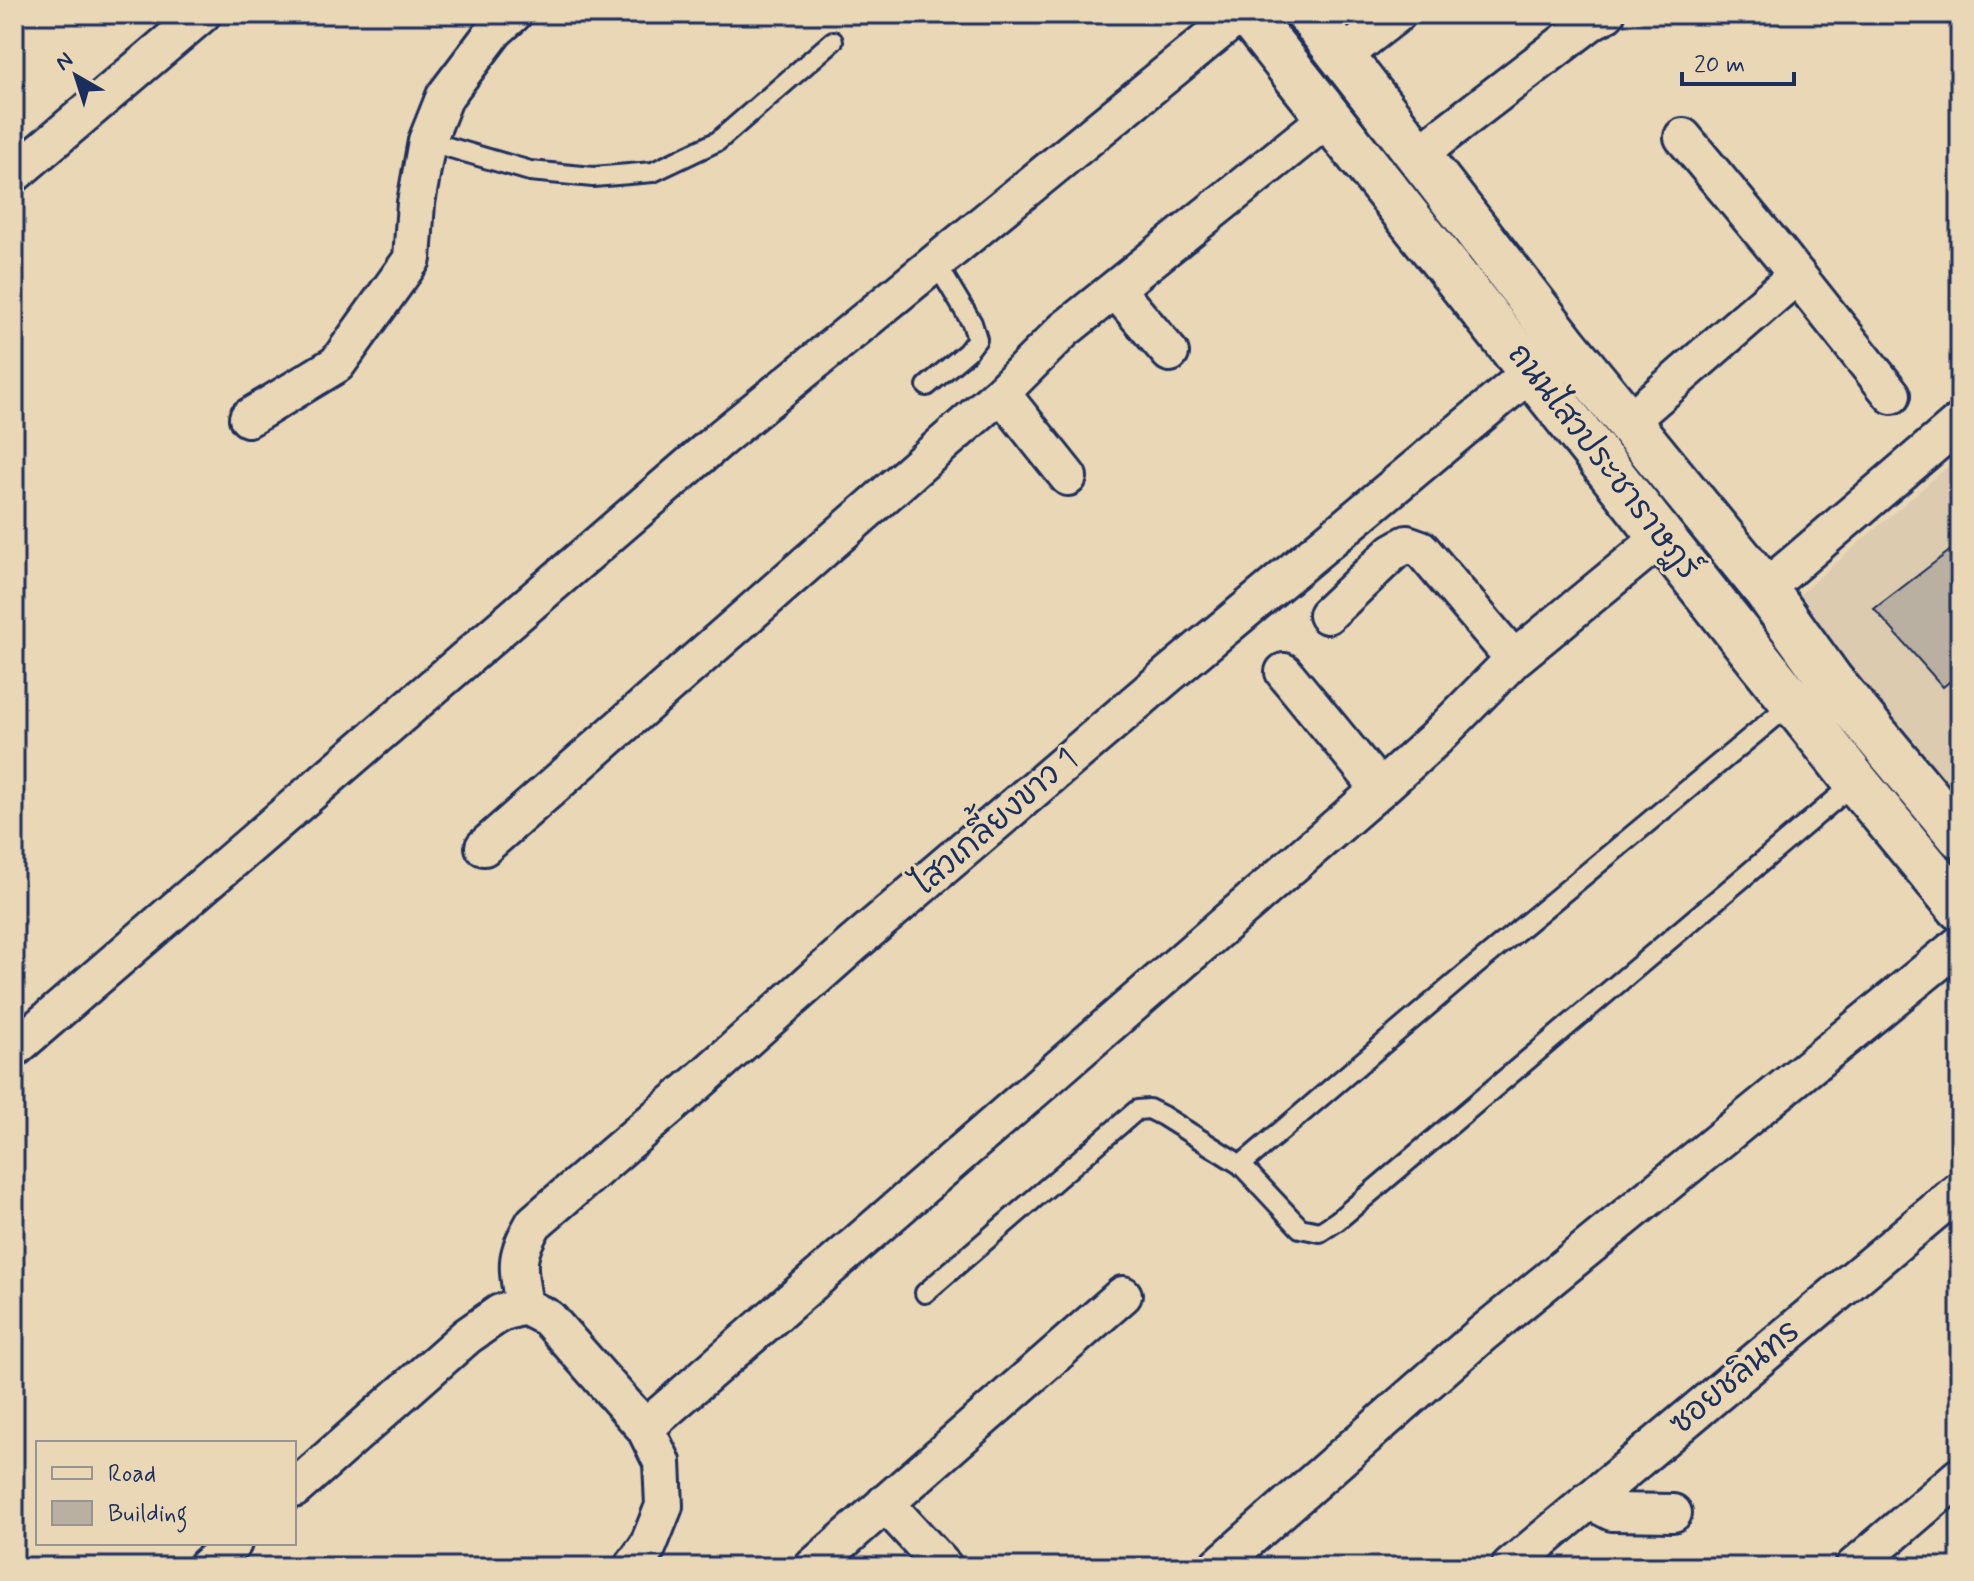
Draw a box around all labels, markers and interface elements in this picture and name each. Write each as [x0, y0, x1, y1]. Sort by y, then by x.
north arrow [36, 36, 116, 116]
scale bar [1682, 36, 1794, 86]
text: N [50, 47, 79, 78]
text: 20 m [1694, 50, 1745, 81]
street label: ถนนไสวประชาราษฎร์ [1498, 334, 1710, 589]
street label: ไสวเกลี้ยงขาว 1 [897, 731, 1087, 906]
street label: ซอยชลินทร [1661, 1311, 1809, 1445]
legend [36, 1441, 296, 1545]
text: Road [108, 1459, 156, 1490]
text: Building [108, 1499, 188, 1533]

